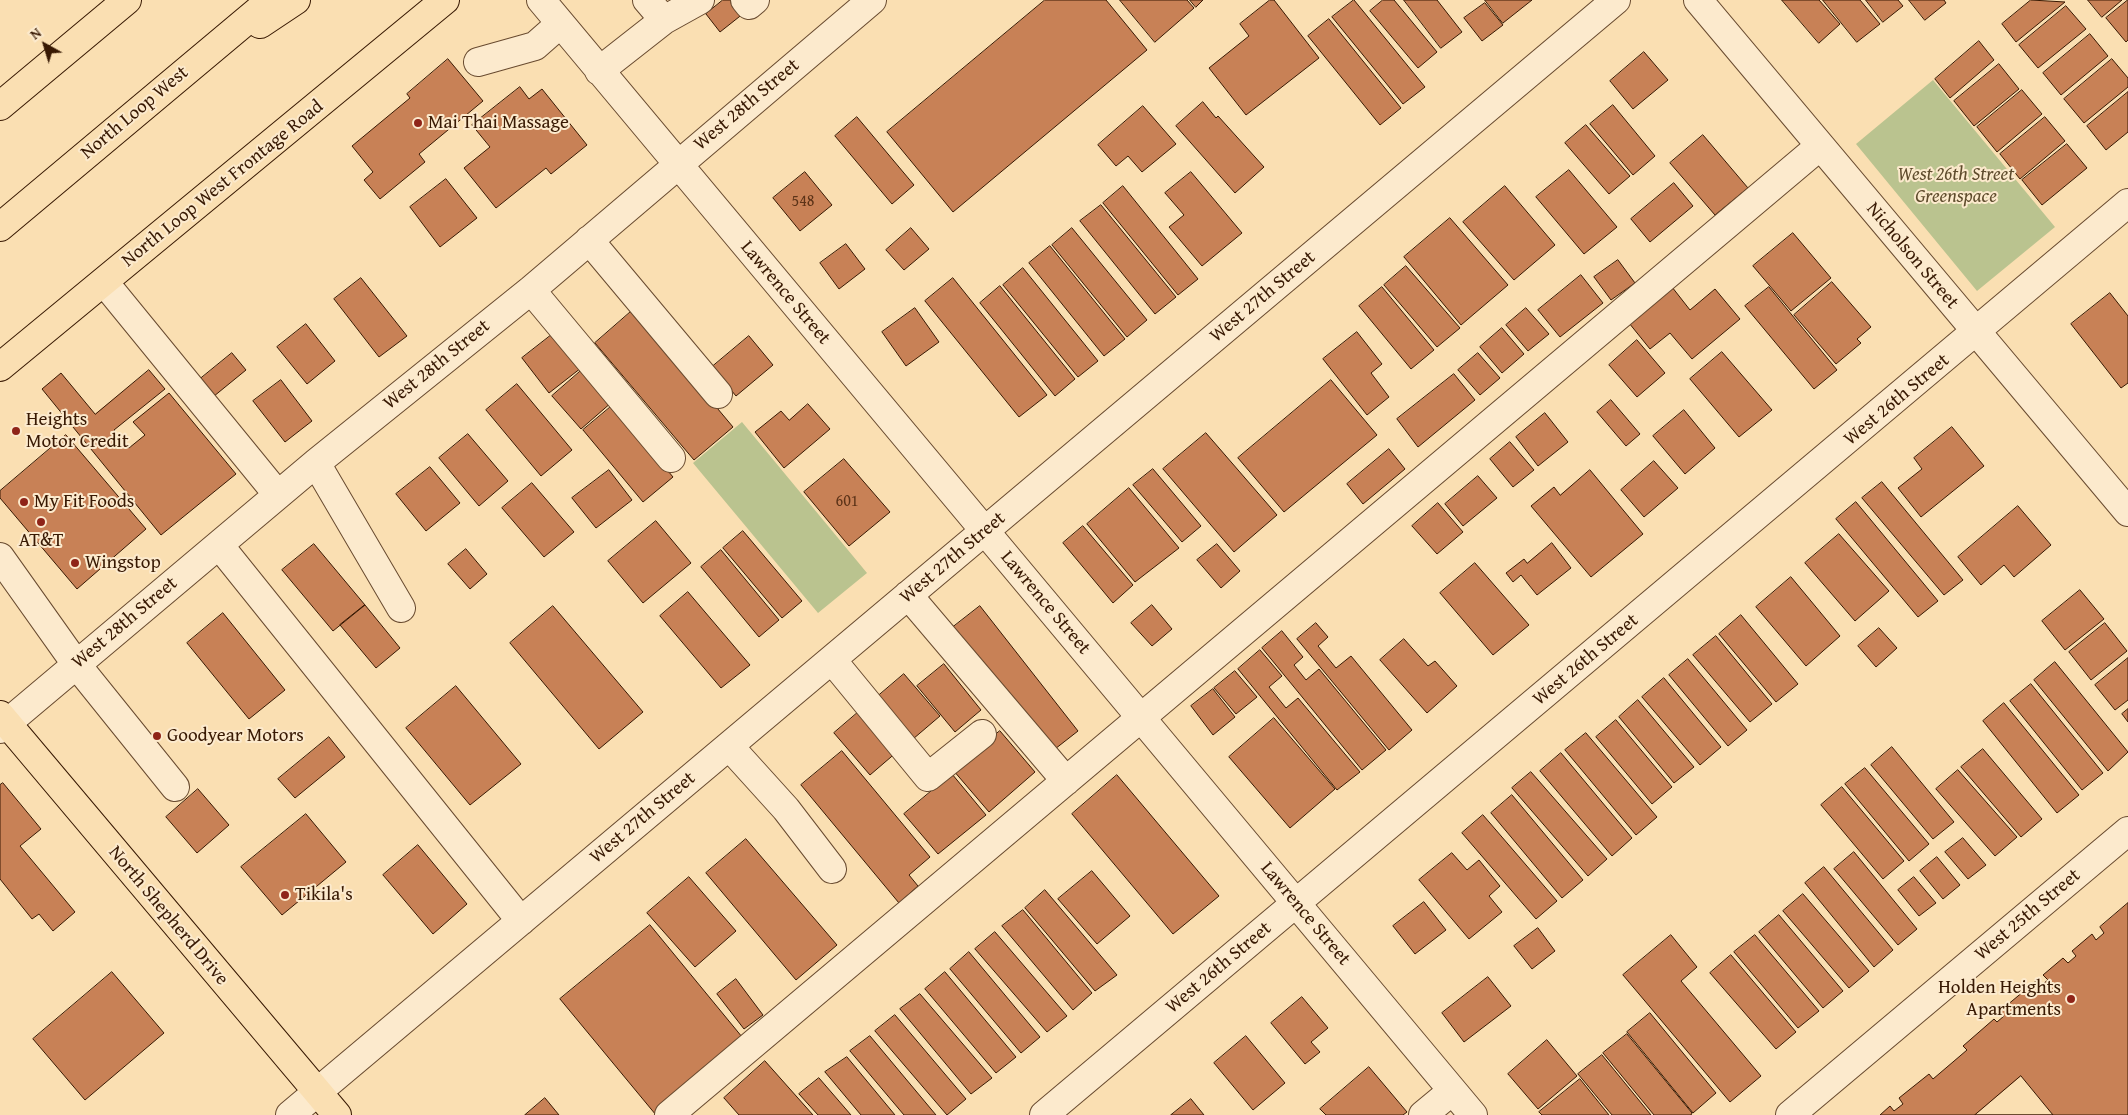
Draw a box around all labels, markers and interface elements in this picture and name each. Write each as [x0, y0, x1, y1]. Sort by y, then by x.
north arrow [20, 20, 70, 70]
text: N [26, 23, 45, 44]
street label: West 28th Street [690, 54, 804, 156]
street label: North Loop West [77, 61, 193, 165]
street label: North Loop West Frontage Road [118, 96, 328, 272]
place label: Mai Thai Massage [428, 112, 569, 134]
marker: Mai Thai Massage [412, 117, 424, 129]
park label: West 26th Street Greenspace [1898, 164, 2014, 208]
house number: 548 [791, 192, 815, 212]
street label: Nicholson Street [1861, 198, 1963, 314]
street label: Lawrence Street [735, 237, 835, 349]
street label: West 27th Street [1206, 246, 1320, 348]
street label: West 28th Street [379, 315, 495, 415]
street label: West 26th Street [1840, 349, 1954, 451]
place label: Heights Motor Credit [26, 409, 129, 453]
marker: Heights Motor Credit [10, 425, 22, 437]
place label: My Fit Foods [34, 491, 134, 513]
house number: 601 [835, 492, 859, 512]
marker: My Fit Foods [18, 496, 30, 508]
street label: West 27th Street [896, 507, 1010, 609]
marker: AT&T [35, 516, 47, 528]
place label: AT&T [19, 530, 63, 552]
street label: Lawrence Street [995, 547, 1095, 659]
place label: Wingstop [85, 552, 161, 574]
marker: Wingstop [69, 557, 81, 569]
street label: West 28th Street [68, 572, 182, 674]
street label: West 26th Street [1529, 609, 1643, 711]
place label: Goodyear Motors [167, 725, 304, 747]
marker: Goodyear Motors [151, 730, 163, 742]
street label: West 27th Street [586, 767, 700, 869]
street label: North Shepherd Drive [103, 842, 233, 990]
street label: Lawrence Street [1255, 858, 1355, 970]
street label: West 25th Street [1971, 864, 2085, 966]
place label: Tikila's [295, 884, 353, 906]
marker: Tikila's [279, 889, 291, 901]
street label: West 26th Street [1162, 917, 1276, 1019]
place label: Holden Heights Apartments [1938, 977, 2061, 1021]
marker: Holden Heights Apartments [2065, 993, 2077, 1005]

